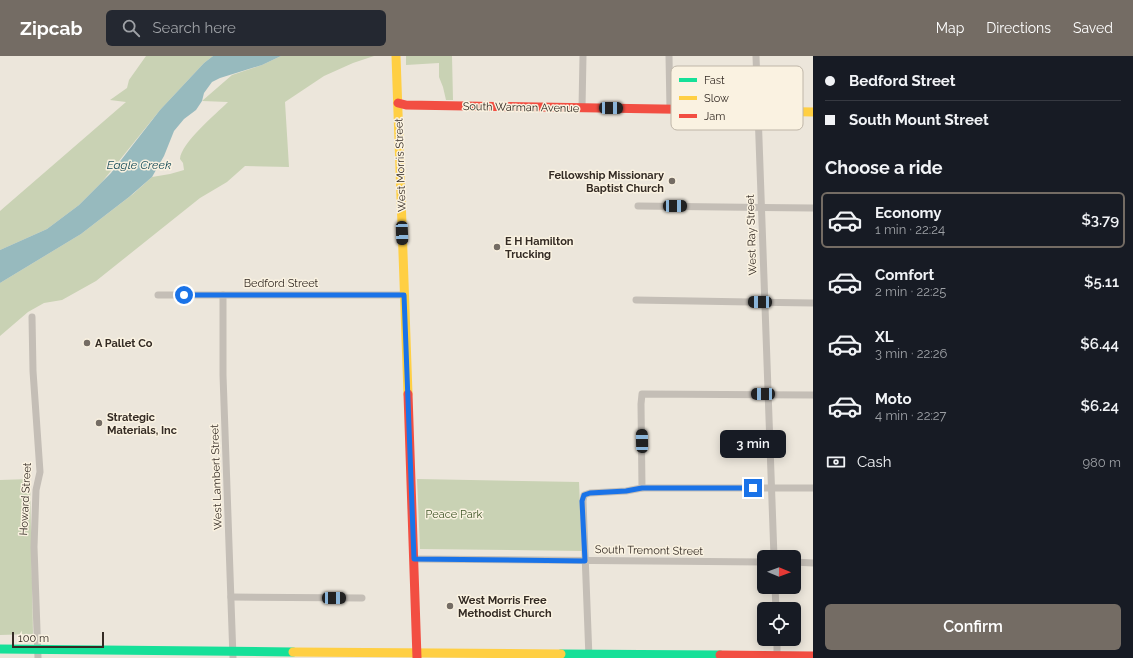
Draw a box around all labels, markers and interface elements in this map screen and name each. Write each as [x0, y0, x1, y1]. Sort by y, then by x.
search box [106, 10, 386, 46]
text: Zipcab [20, 17, 82, 39]
icon: search [120, 17, 142, 39]
text: Search here [152, 19, 236, 37]
text: Map [936, 20, 964, 36]
text: Directions [986, 20, 1051, 36]
text: Saved [1073, 20, 1113, 36]
legend [671, 66, 803, 130]
text: Bedford Street [849, 72, 956, 90]
text: Fast [704, 74, 725, 87]
text: Slow [704, 92, 729, 105]
street label: South Warman Avenue [463, 100, 580, 115]
car [599, 102, 623, 114]
text: Jam [704, 110, 725, 123]
text: South Mount Street [849, 111, 989, 129]
street label: West Morris Street [392, 118, 409, 212]
text: Choose a ride [825, 157, 943, 178]
water label: Eagle Creek [107, 158, 172, 172]
place label: Fellowship Missionary Baptist Church [548, 169, 664, 195]
marker: Fellowship Missionary Baptist Church [667, 176, 677, 186]
street label: West Ray Street [744, 194, 759, 276]
car [663, 200, 687, 212]
icon: car [827, 202, 863, 238]
text: Economy [875, 204, 942, 222]
text: $3.79 [1081, 211, 1119, 229]
car [396, 221, 408, 245]
text: 1 min · 22:24 [875, 222, 945, 237]
place label: E H Hamilton Trucking [505, 235, 574, 261]
marker: E H Hamilton Trucking [492, 242, 502, 252]
icon: car [827, 264, 863, 300]
text: Comfort [875, 266, 934, 284]
text: $5.11 [1084, 273, 1119, 291]
street label: Bedford Street [244, 277, 319, 290]
text: 2 min · 22:25 [875, 284, 946, 299]
route start [175, 286, 193, 304]
car [748, 296, 772, 308]
icon: car [827, 326, 863, 362]
text: XL [875, 328, 893, 346]
text: $6.44 [1080, 335, 1119, 353]
place label: A Pallet Co [95, 337, 153, 350]
marker: A Pallet Co [82, 338, 92, 348]
text: 3 min · 22:26 [875, 346, 947, 361]
car [751, 388, 775, 400]
icon: car [827, 388, 863, 424]
text: Moto [875, 390, 912, 408]
text: $6.24 [1081, 397, 1119, 415]
text: 4 min · 22:27 [875, 408, 947, 423]
place label: Strategic Materials, Inc [107, 411, 177, 437]
marker: Strategic Materials, Inc [94, 418, 104, 428]
street label: West Lambert Street [208, 424, 225, 530]
car [636, 429, 648, 453]
callout: 3 min [720, 430, 786, 458]
text: 3 min [736, 436, 770, 451]
icon: cash [825, 451, 847, 473]
text: Cash [857, 453, 891, 471]
text: 980 m [1082, 455, 1121, 470]
street label: Howard Street [17, 462, 34, 536]
route end [744, 479, 762, 497]
park label: Peace Park [426, 508, 483, 521]
street label: South Tremont Street [595, 543, 704, 558]
north arrow [757, 550, 801, 594]
map controls [757, 550, 801, 646]
car [322, 592, 346, 604]
place label: West Morris Free Methodist Church [458, 594, 552, 620]
marker: West Morris Free Methodist Church [445, 601, 455, 611]
button: locate [757, 602, 801, 646]
button: Confirm [825, 604, 1121, 650]
scale bar [12, 630, 104, 649]
text: 100 m [18, 632, 49, 645]

